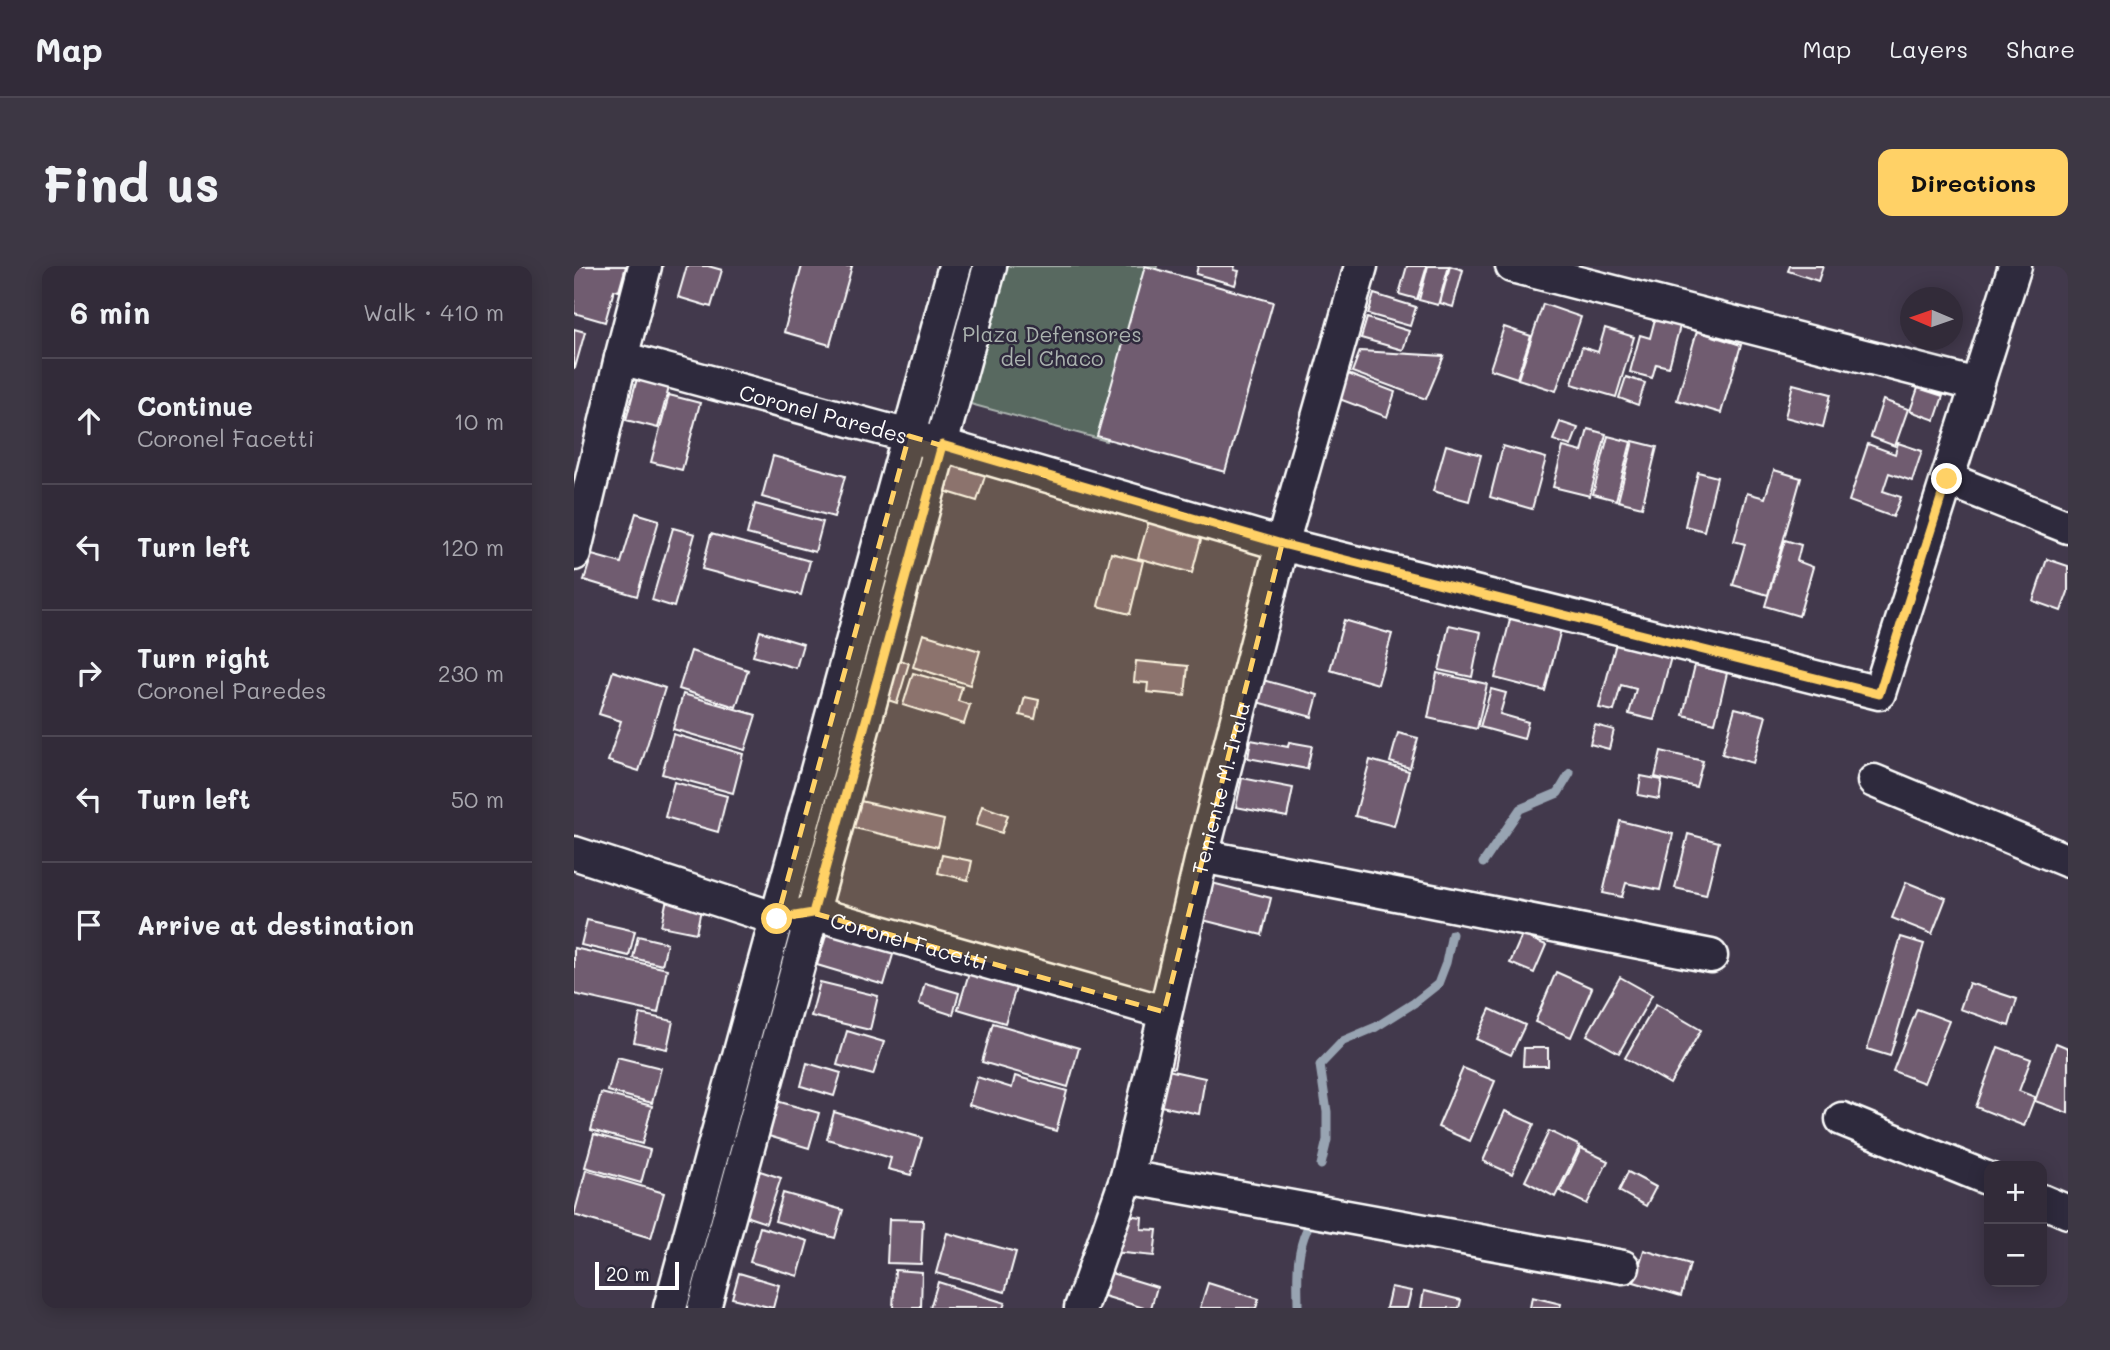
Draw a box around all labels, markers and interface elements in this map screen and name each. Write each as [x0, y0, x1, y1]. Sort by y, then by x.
text: Map [35, 27, 103, 70]
text: Map [1803, 33, 1851, 64]
text: Layers [1889, 33, 1968, 64]
text: Share [2006, 33, 2075, 64]
button: Directions [1878, 149, 2068, 216]
text: Find us [42, 151, 220, 214]
north arrow [1900, 287, 1963, 350]
text: 6 min [70, 292, 150, 332]
text: Walk · 410 m [363, 297, 504, 327]
park label: Plaza Defensores del Chaco [962, 320, 1142, 371]
street label: Coronel Paredes [737, 377, 911, 449]
text: Continue [137, 389, 253, 423]
icon: ahead [70, 402, 108, 440]
text: 10 m [454, 406, 504, 436]
text: Coronel Facetti [137, 423, 315, 453]
route end [1931, 463, 1962, 494]
icon: left [70, 528, 108, 566]
text: Turn left [137, 530, 250, 564]
text: 120 m [441, 532, 504, 562]
text: Turn right [137, 641, 270, 675]
icon: right [70, 654, 108, 692]
text: 230 m [438, 658, 504, 688]
text: Coronel Paredes [137, 675, 327, 705]
street label: Teniente M. Irala [1185, 698, 1255, 877]
icon: left [70, 780, 108, 818]
text: Turn left [137, 782, 250, 816]
text: 50 m [451, 784, 504, 814]
route start [761, 903, 792, 934]
street label: Coronel Facetti [828, 905, 991, 975]
icon: arrive [70, 906, 108, 944]
text: Arrive at destination [137, 908, 414, 942]
map controls [1984, 1161, 2047, 1287]
button: + [1984, 1161, 2047, 1224]
button: − [1984, 1224, 2047, 1287]
scale bar [595, 1259, 679, 1291]
text: 20 m [606, 1261, 650, 1286]

